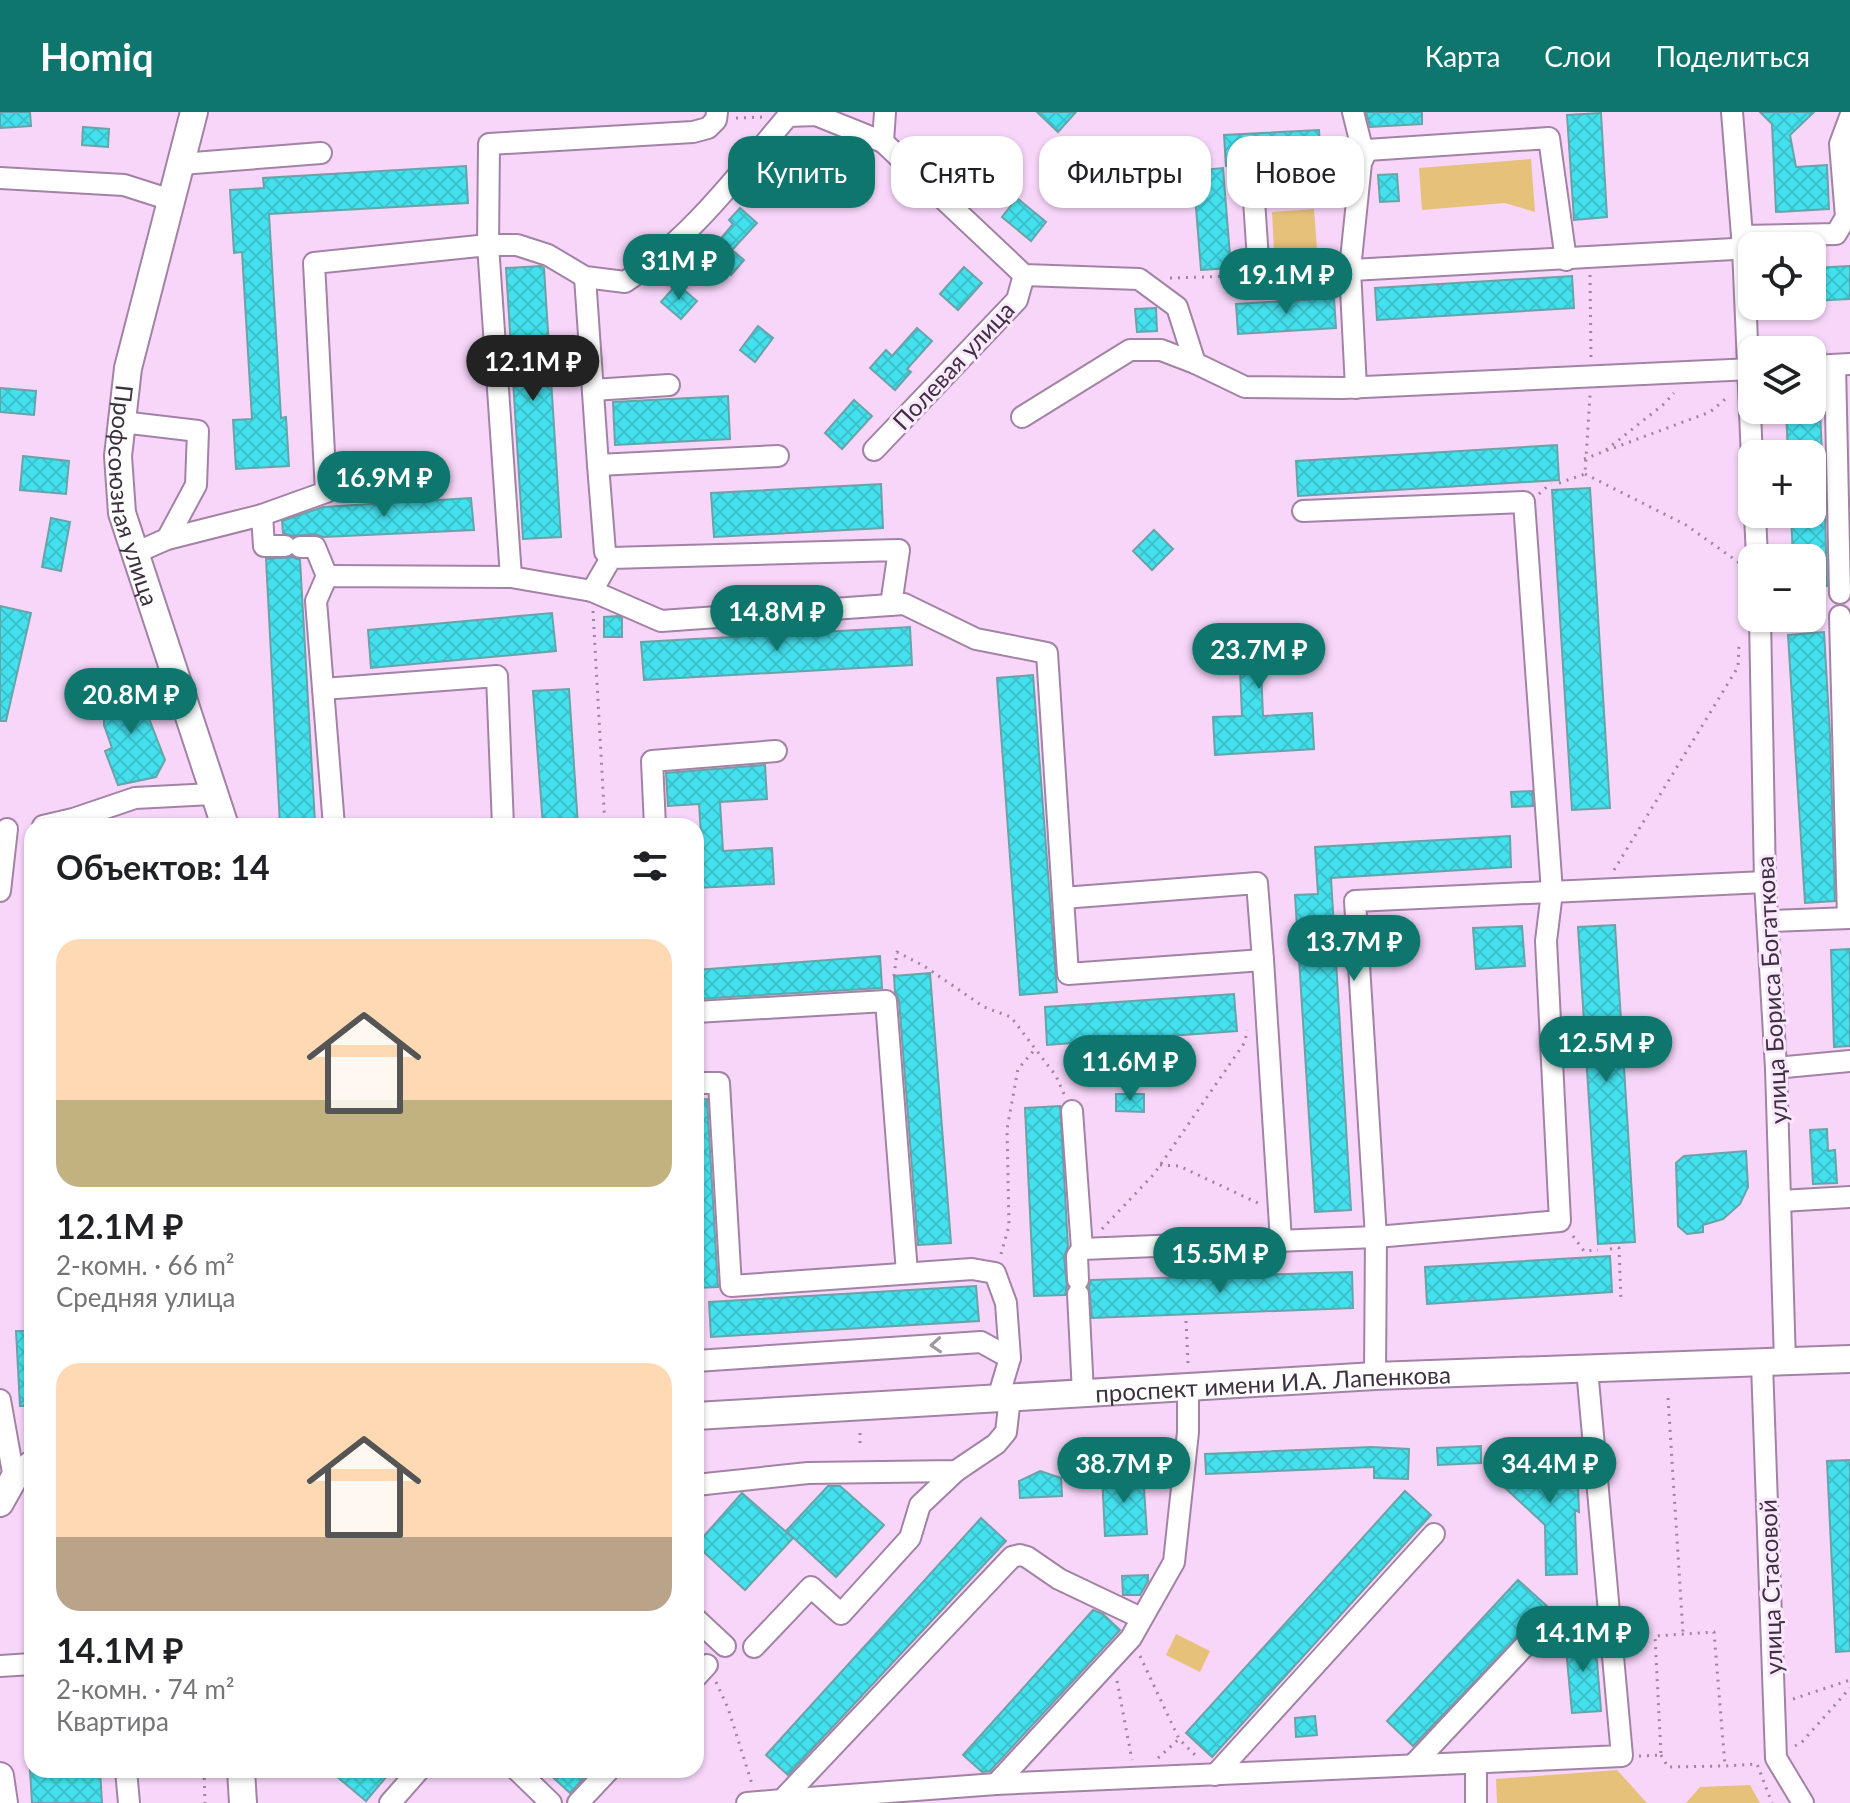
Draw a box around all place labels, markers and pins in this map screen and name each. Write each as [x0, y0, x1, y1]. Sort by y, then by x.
pin: 31M ₽ [623, 234, 735, 302]
pin: 19.1M ₽ [1212, 248, 1360, 316]
pin: 12.1M ₽ [459, 335, 607, 403]
pin: 16.9M ₽ [310, 451, 458, 519]
pin: 14.8M ₽ [703, 585, 851, 653]
pin: 23.7M ₽ [1185, 623, 1333, 691]
pin: 20.8M ₽ [57, 668, 205, 736]
pin: 13.7M ₽ [1280, 915, 1428, 983]
pin: 12.5M ₽ [1532, 1016, 1680, 1084]
pin: 11.6M ₽ [1056, 1035, 1204, 1103]
pin: 15.5M ₽ [1146, 1227, 1294, 1295]
pin: 38.7M ₽ [1050, 1437, 1198, 1505]
pin: 34.4M ₽ [1476, 1437, 1624, 1505]
pin: 14.1M ₽ [1509, 1606, 1657, 1674]

